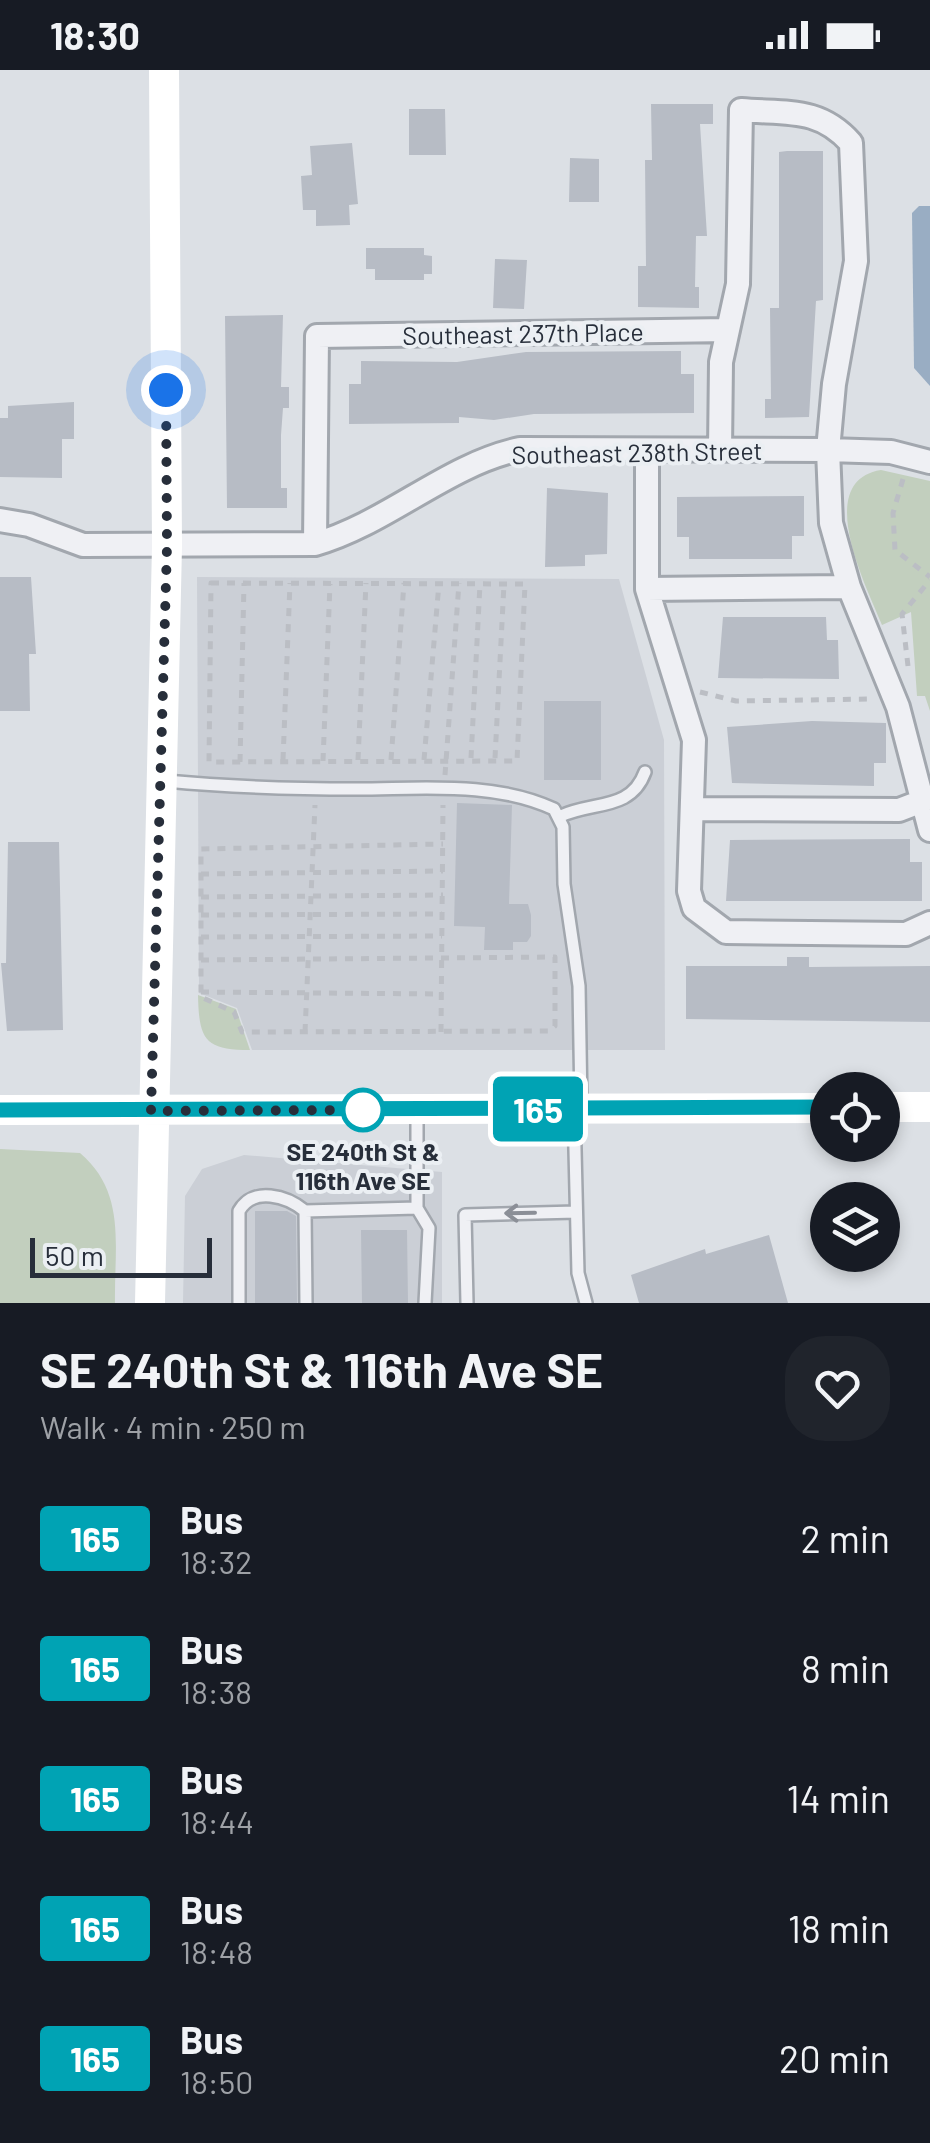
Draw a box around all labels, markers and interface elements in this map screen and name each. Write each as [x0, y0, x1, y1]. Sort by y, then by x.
text: 18:30 [50, 12, 140, 58]
street label: Southeast 237th Place [402, 316, 644, 350]
your location [141, 365, 191, 415]
street label: Southeast 238th Street [511, 435, 763, 469]
map controls [810, 1072, 900, 1272]
button: locate [810, 1072, 900, 1162]
line badge: 165 [480, 1076, 596, 1142]
text: 165 [513, 1088, 563, 1130]
marker: SE 240th St & 116th Ave SE [342, 1089, 384, 1131]
place label: SE 240th St & 116th Ave SE [286, 1136, 440, 1195]
button: layers [810, 1182, 900, 1272]
one-way arrow [505, 1204, 537, 1223]
scale bar [30, 1233, 212, 1278]
text: 50 m [45, 1238, 104, 1272]
button: heart [785, 1336, 890, 1441]
text: SE 240th St & 116th Ave SE [40, 1340, 603, 1398]
text: Walk · 4 min · 250 m [40, 1407, 306, 1445]
text: Bus [180, 1496, 243, 1542]
text: 2 min [800, 1515, 890, 1561]
text: 165 [70, 1517, 120, 1559]
text: 18:32 [180, 1542, 252, 1580]
text: Bus [180, 1626, 243, 1672]
text: 8 min [801, 1645, 890, 1691]
text: 165 [70, 1647, 120, 1689]
text: 18:38 [180, 1672, 252, 1710]
text: Bus [180, 1756, 243, 1802]
text: 14 min [787, 1775, 890, 1821]
text: 165 [70, 1777, 120, 1819]
text: 18:44 [180, 1802, 254, 1840]
text: Bus [180, 1886, 243, 1932]
text: 18 min [788, 1905, 890, 1951]
text: 165 [70, 1907, 120, 1949]
text: 18:48 [180, 1932, 253, 1970]
text: Bus [180, 2016, 243, 2062]
text: 20 min [779, 2035, 890, 2081]
text: 165 [70, 2037, 120, 2079]
text: 18:50 [180, 2062, 253, 2100]

